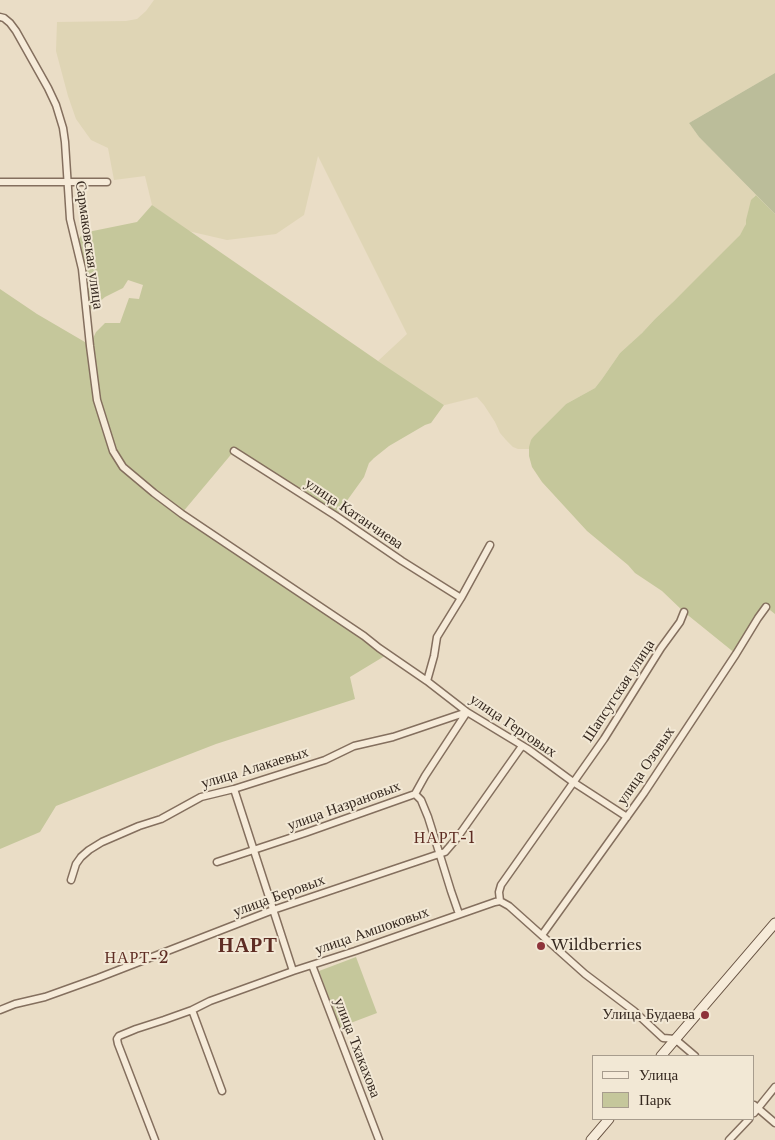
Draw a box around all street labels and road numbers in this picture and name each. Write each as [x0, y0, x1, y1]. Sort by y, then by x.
street label: Сармаковская улица [71, 180, 107, 310]
street label: улица Катанчиева [301, 474, 407, 554]
street label: Шапсугская улица [579, 636, 659, 746]
street label: улица Герговых [466, 690, 560, 762]
street label: улица Озовых [613, 724, 679, 808]
street label: улица Алакаевых [199, 743, 311, 793]
street label: улица Назрановых [285, 777, 403, 835]
street label: улица Беровых [231, 871, 327, 921]
street label: улица Амшоковых [313, 903, 431, 959]
street label: улица Тхакахова [330, 996, 384, 1100]

